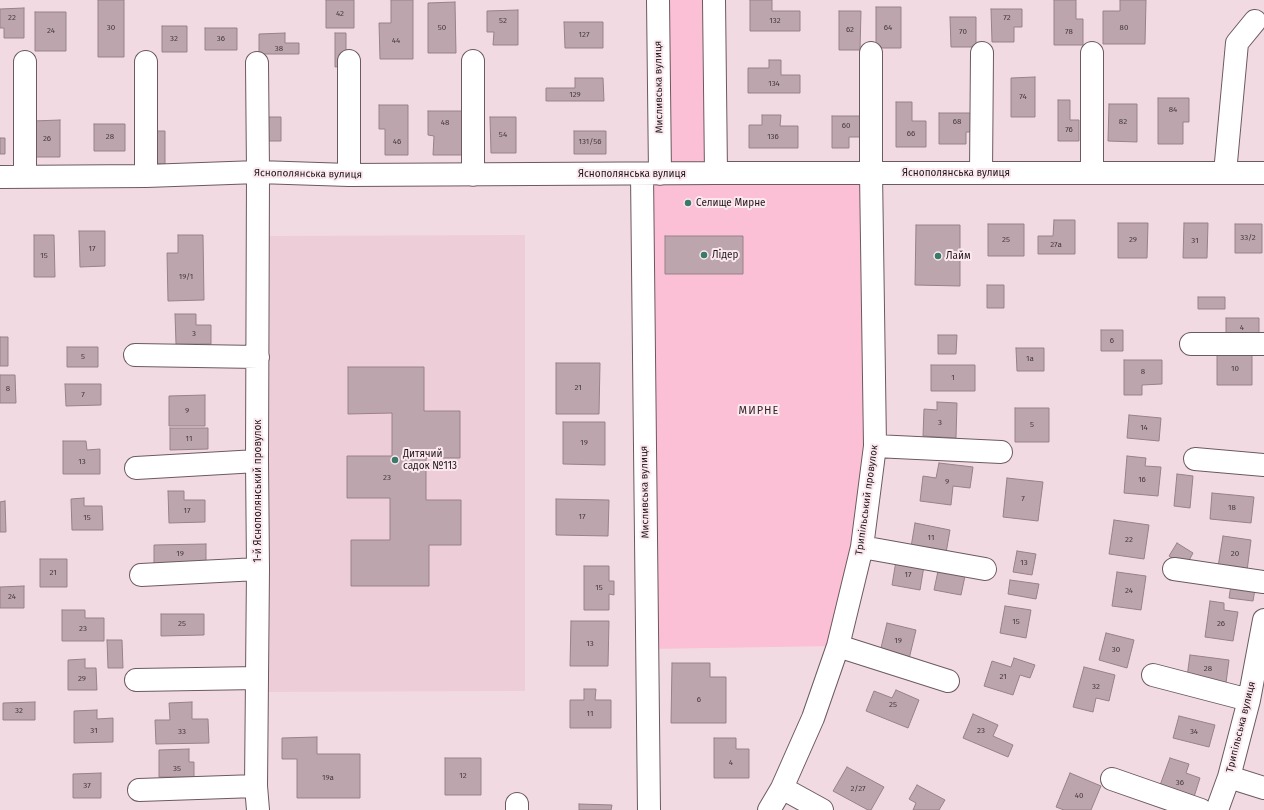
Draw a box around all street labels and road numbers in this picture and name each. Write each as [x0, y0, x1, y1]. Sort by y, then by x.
street label: Мисливська вулиця [652, 41, 666, 133]
street label: Яснополянська вулиця [254, 167, 362, 181]
street label: Яснополянська вулиця [902, 167, 1010, 179]
street label: Яснополянська вулиця [578, 168, 686, 180]
street label: 1-й Яснополянський провулок [252, 419, 264, 563]
street label: Трипільський провулок [853, 444, 881, 556]
street label: Мисливська вулиця [638, 446, 652, 538]
street label: Трипільська вулиця [1224, 680, 1258, 774]

